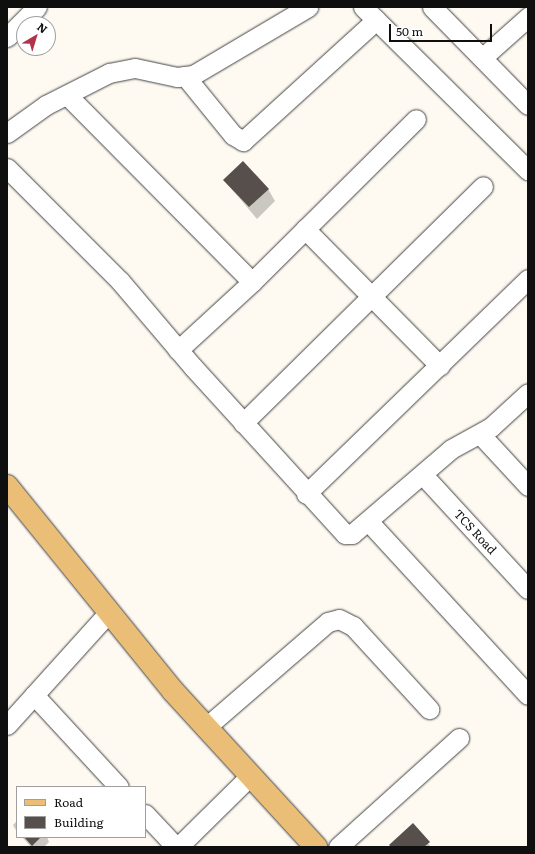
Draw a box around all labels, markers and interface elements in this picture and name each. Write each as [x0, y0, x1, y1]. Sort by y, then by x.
north arrow [16, 16, 56, 56]
scale bar [391, 16, 494, 42]
text: N [34, 18, 51, 36]
text: 50 m [396, 22, 423, 40]
street label: TCS Road [451, 507, 499, 557]
legend [16, 786, 146, 838]
text: Road [54, 793, 83, 811]
text: Building [54, 813, 103, 831]

